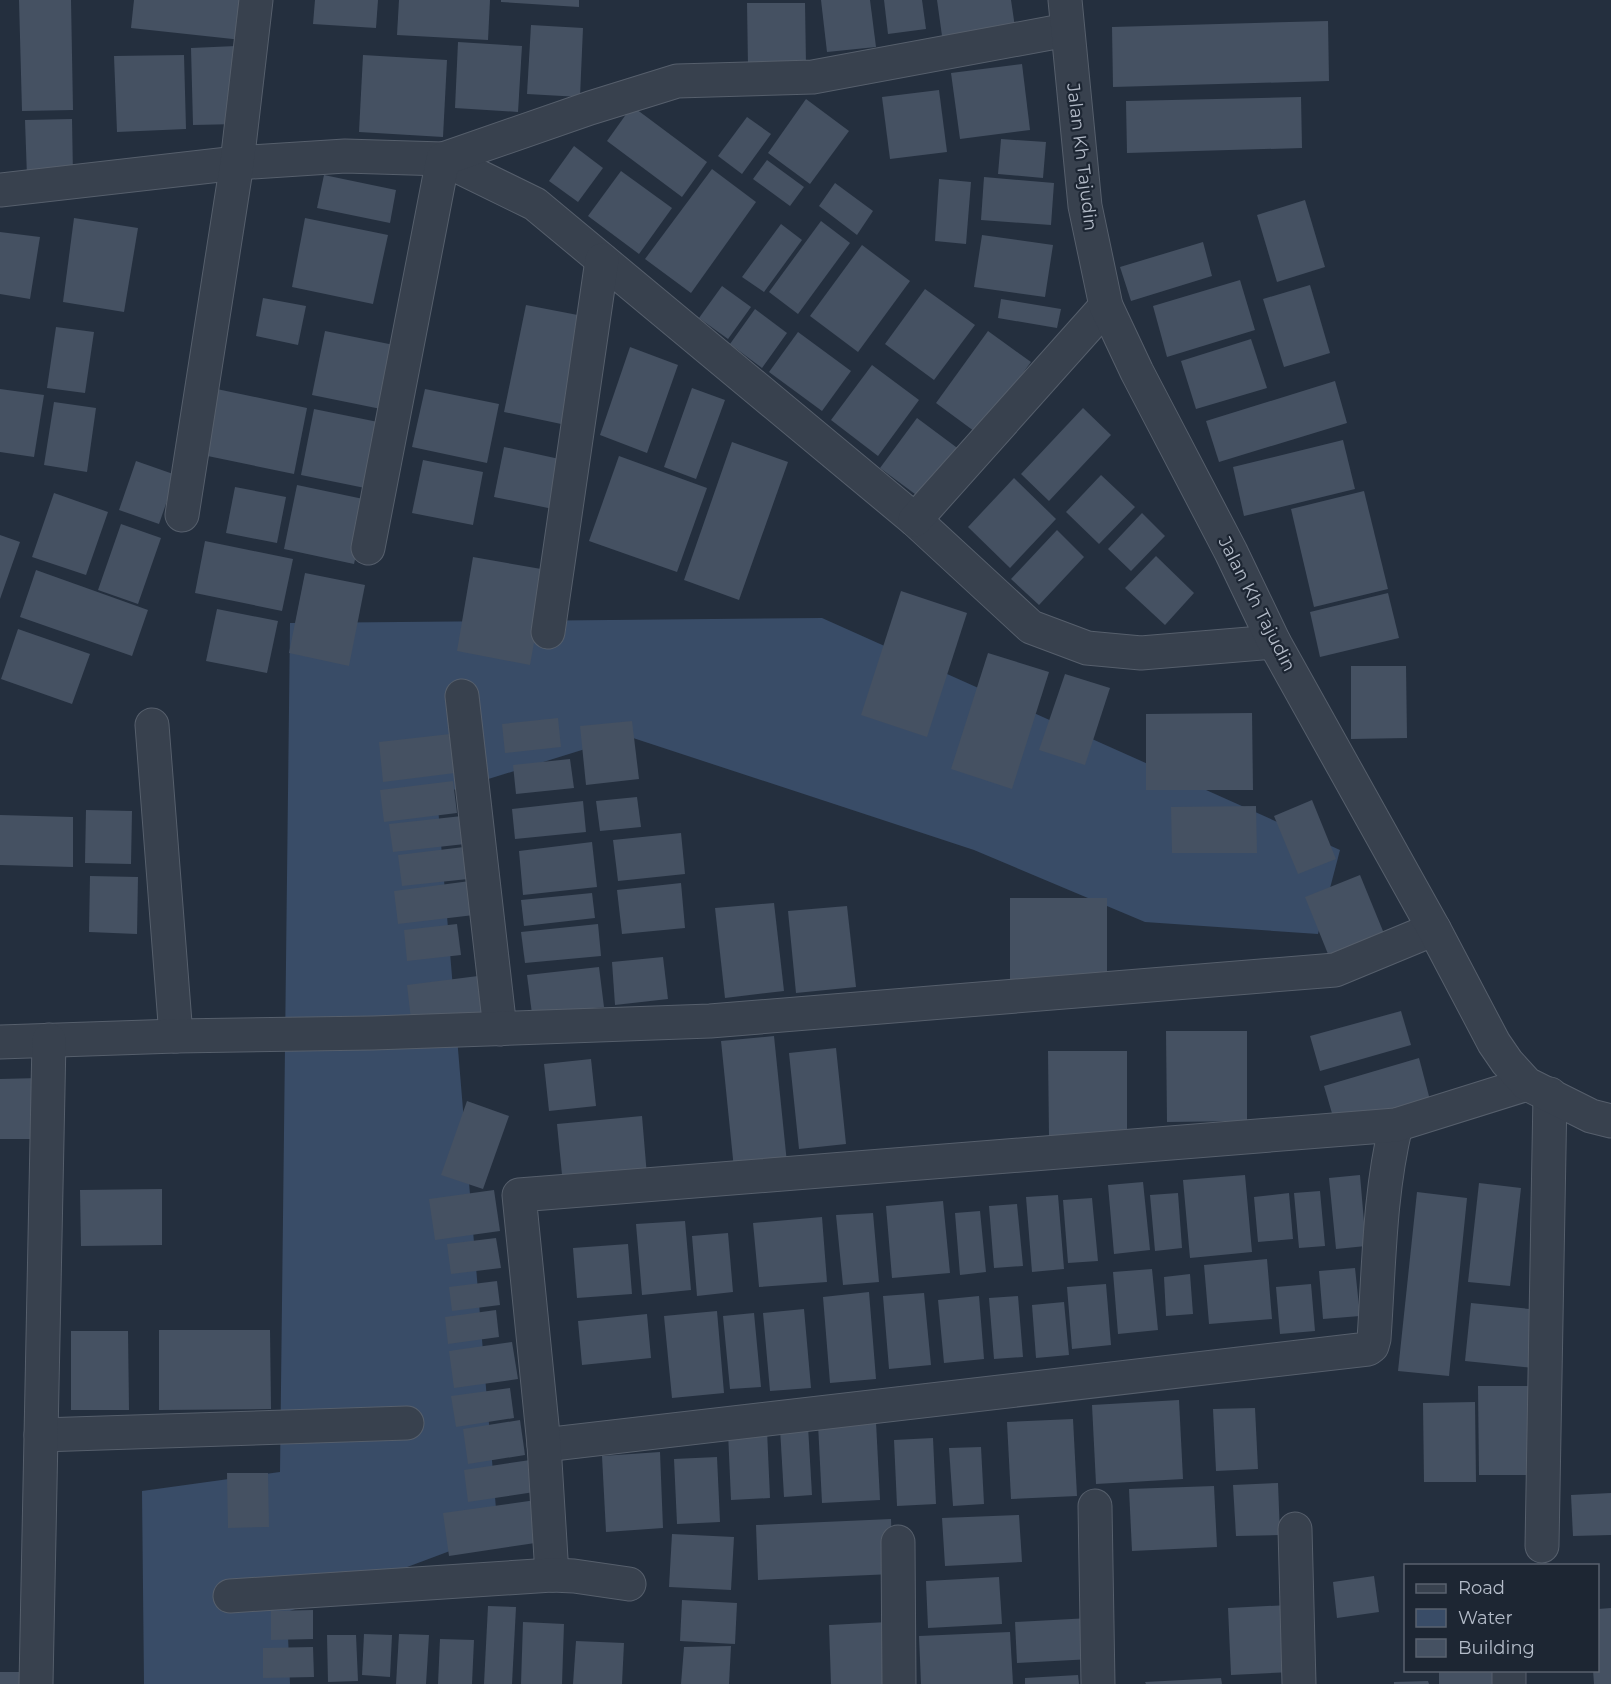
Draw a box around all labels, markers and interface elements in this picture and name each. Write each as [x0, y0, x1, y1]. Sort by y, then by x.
street label: Jalan Kh Tajudin [1062, 81, 1102, 232]
street label: Jalan Kh Tajudin [1213, 532, 1300, 675]
legend [1404, 1564, 1599, 1672]
text: Road [1458, 1577, 1505, 1599]
text: Water [1458, 1607, 1513, 1629]
text: Building [1458, 1637, 1535, 1659]

